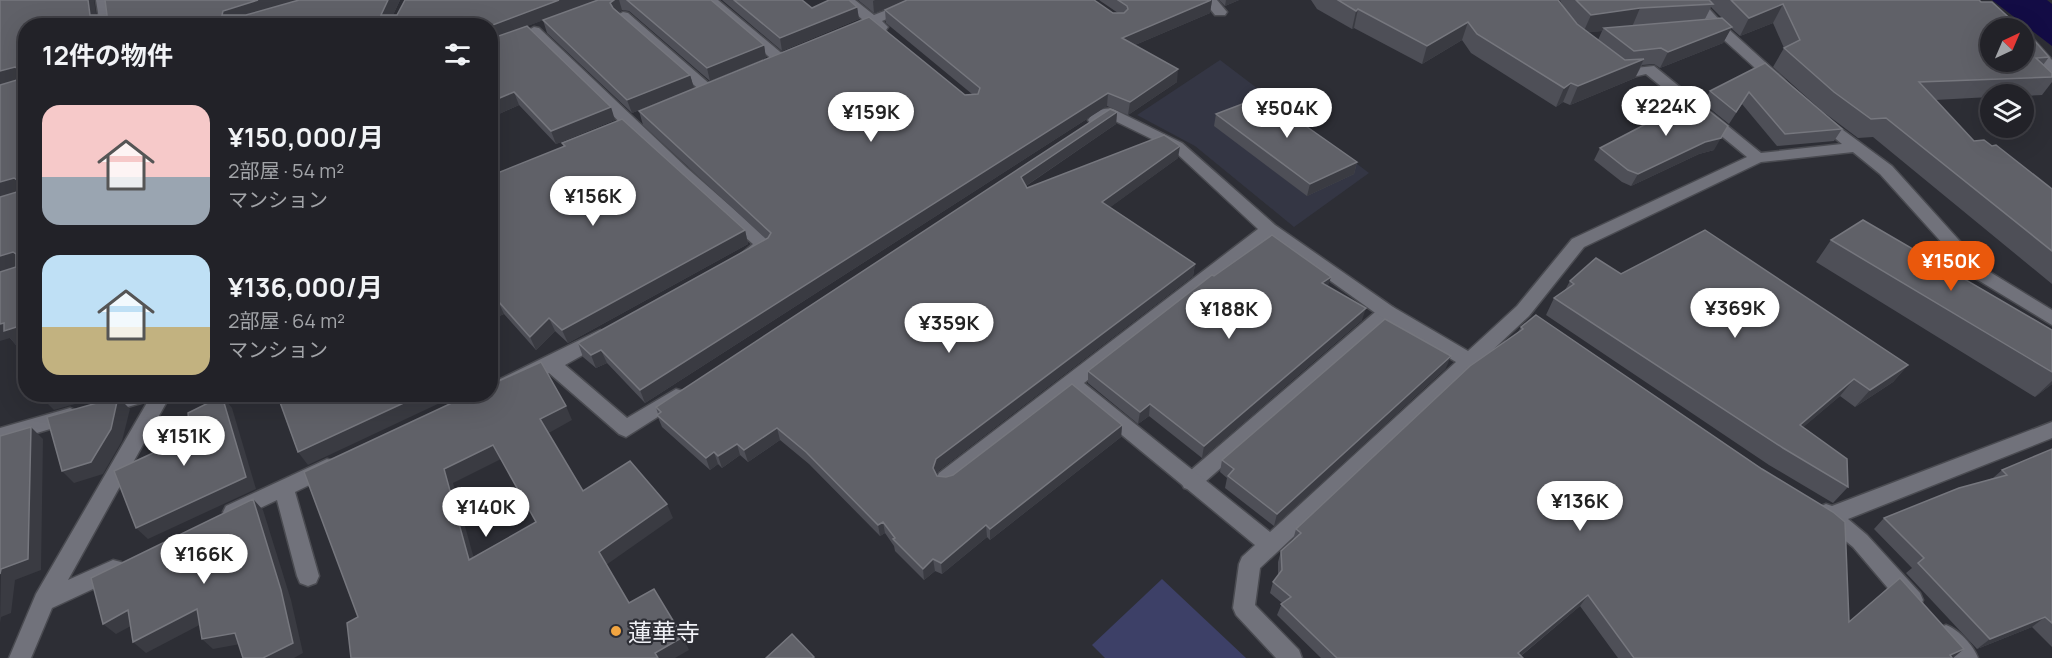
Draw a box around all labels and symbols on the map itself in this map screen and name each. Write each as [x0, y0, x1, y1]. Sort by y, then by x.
north arrow [1980, 18, 2034, 72]
pin: ¥224K [1624, 86, 1708, 137]
pin: ¥504K [1245, 88, 1329, 139]
pin: ¥159K [829, 92, 913, 143]
pin: ¥156K [551, 176, 635, 227]
pin: ¥150K [1909, 241, 1993, 292]
pin: ¥369K [1693, 288, 1777, 339]
pin: ¥188K [1187, 289, 1271, 340]
pin: ¥359K [907, 303, 991, 354]
pin: ¥151K [142, 416, 226, 467]
pin: ¥136K [1538, 481, 1622, 532]
pin: ¥140K [444, 487, 528, 538]
pin: ¥166K [162, 534, 246, 585]
place label: 蓮華寺 [628, 615, 700, 648]
marker: 蓮華寺 [609, 624, 623, 638]

